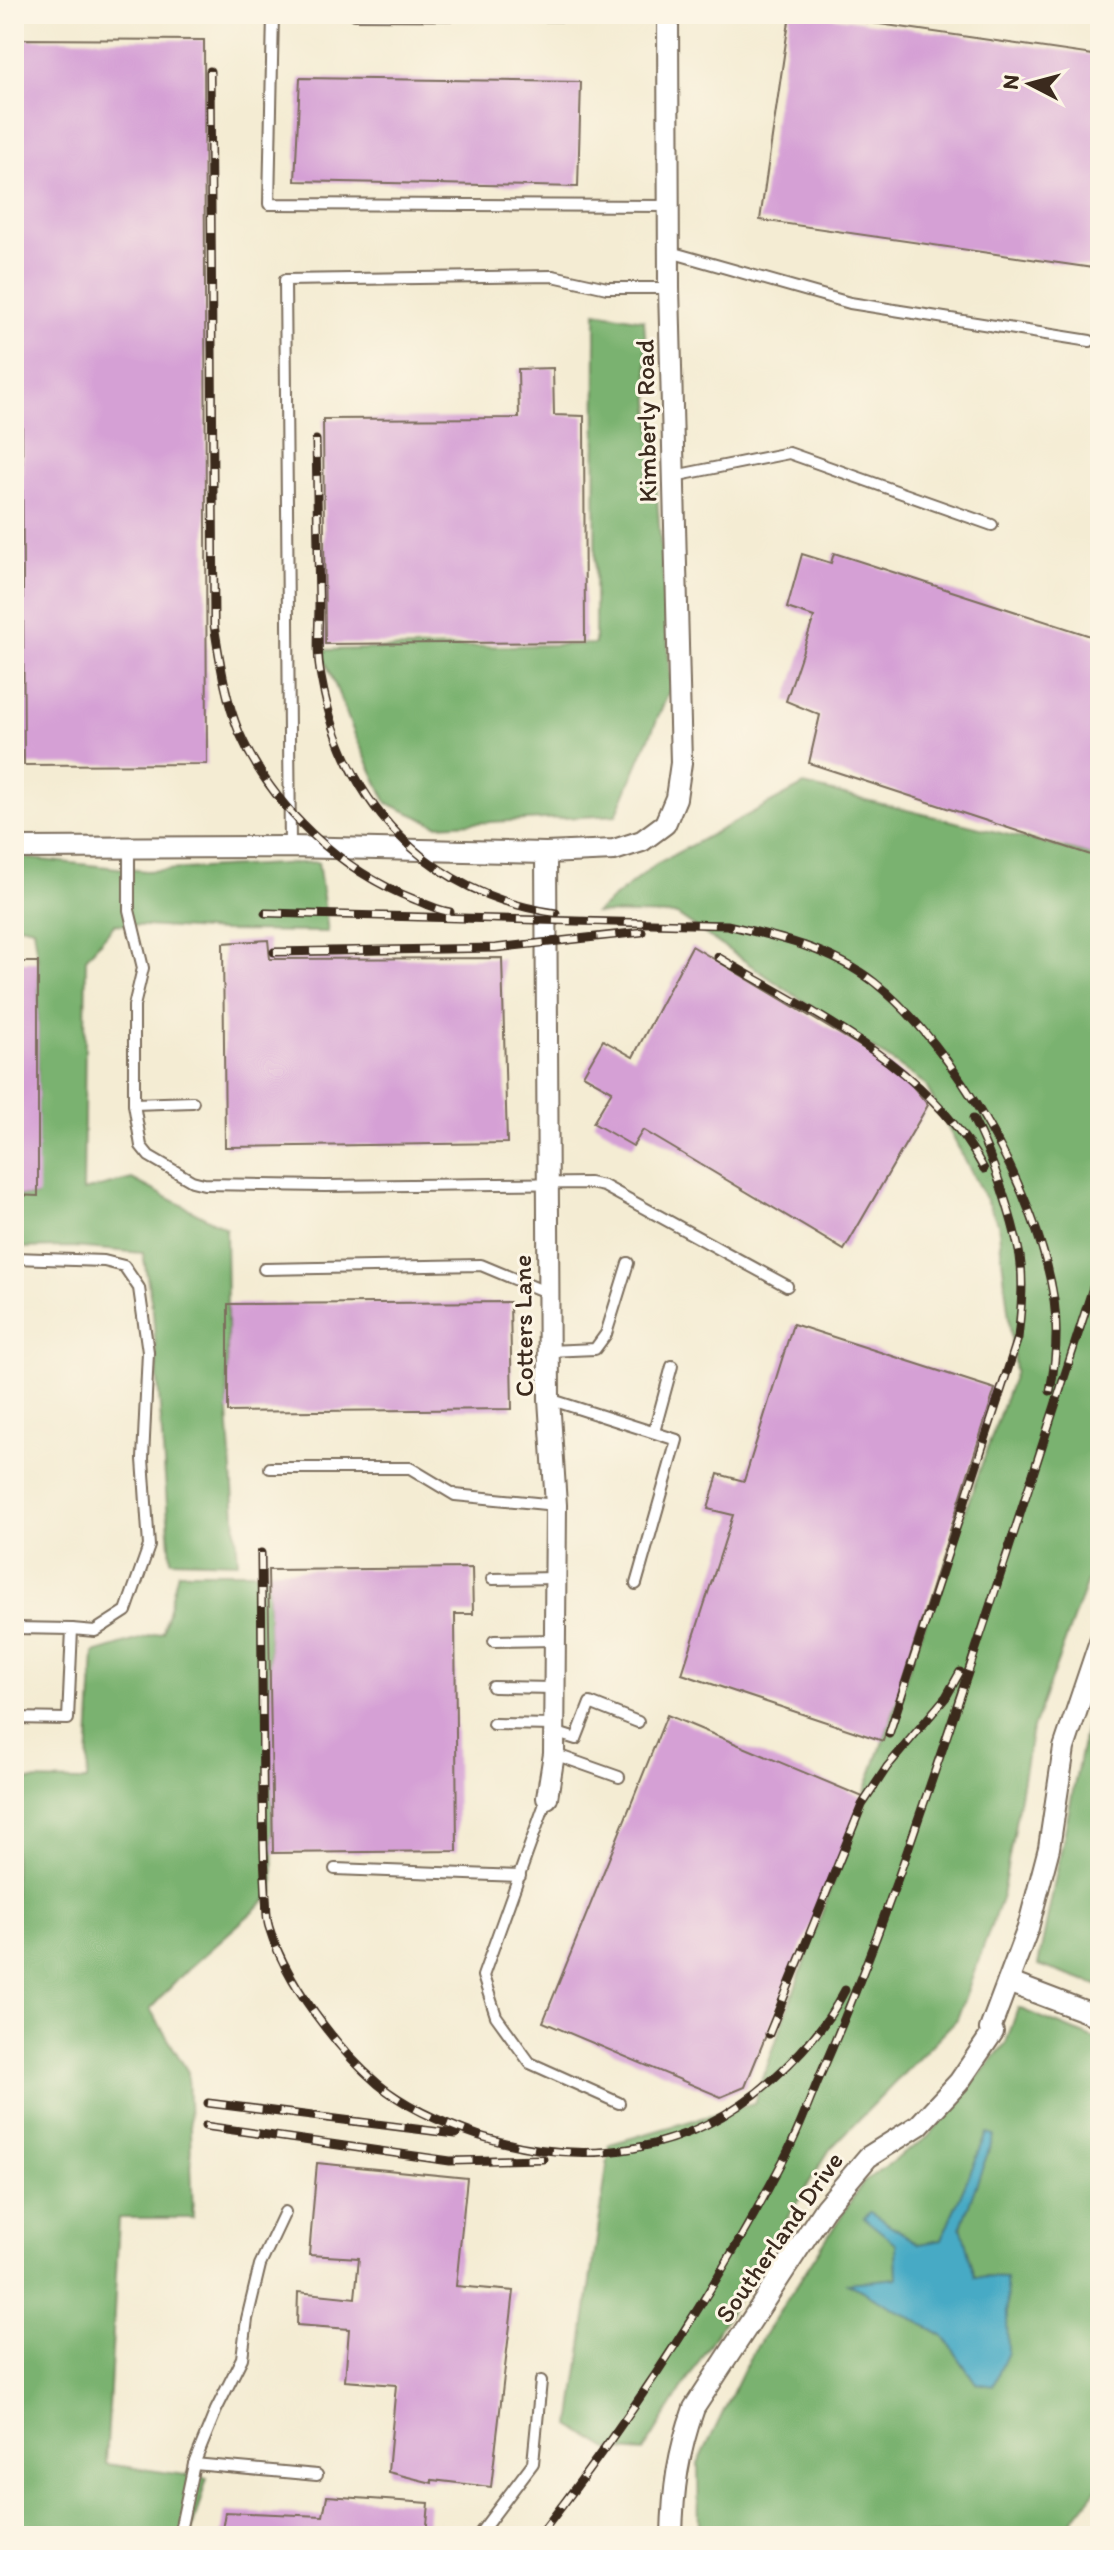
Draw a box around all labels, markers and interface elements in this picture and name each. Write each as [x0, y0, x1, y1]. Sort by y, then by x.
north arrow [990, 44, 1070, 124]
text: N [996, 73, 1025, 91]
street label: Kimberly Road [629, 339, 663, 503]
street label: Cotters Lane [506, 1255, 540, 1397]
street label: Southerland Drive [708, 2145, 850, 2329]

